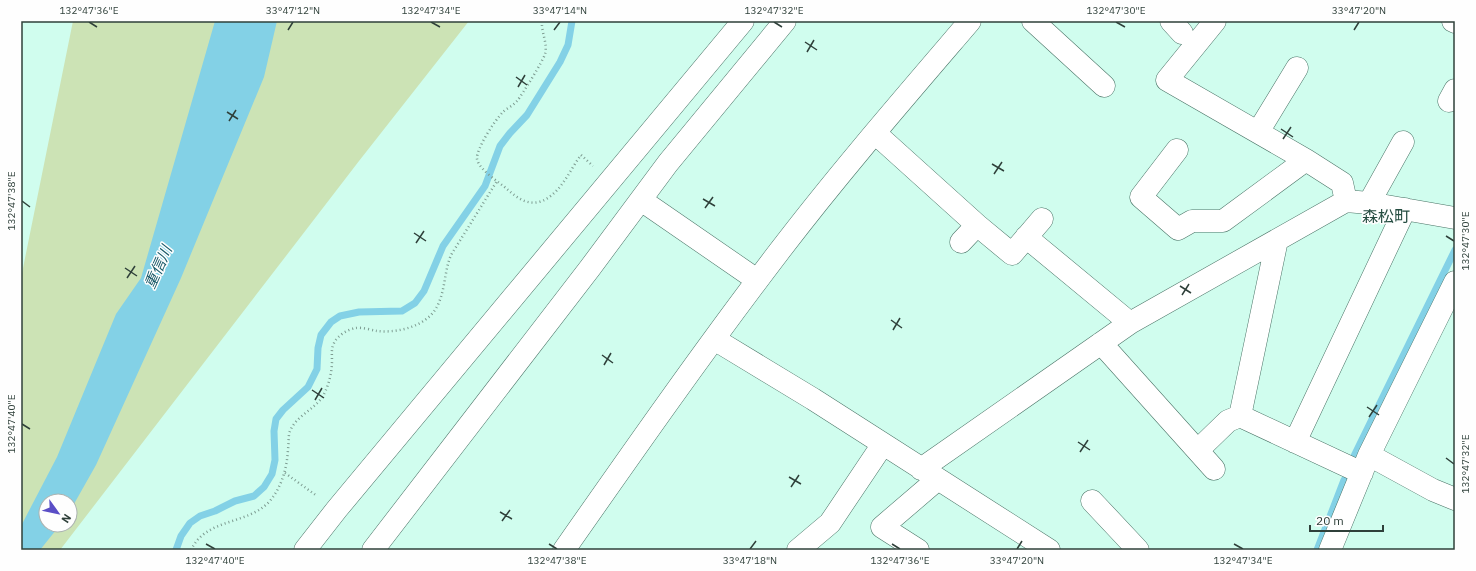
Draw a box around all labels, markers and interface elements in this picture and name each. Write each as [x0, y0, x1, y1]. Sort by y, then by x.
text: 132°47'36"E [59, 4, 119, 17]
text: 33°47'12"N [266, 4, 320, 17]
text: 132°47'34"E [401, 4, 461, 17]
text: 33°47'14"N [533, 4, 587, 17]
text: 132°47'32"E [744, 4, 804, 17]
text: 132°47'30"E [1086, 4, 1146, 17]
text: 33°47'20"N [1332, 4, 1386, 17]
text: 132°47'38"E [5, 171, 18, 231]
district label: 森松町 [1362, 206, 1410, 226]
text: 132°47'30"E [1459, 211, 1472, 271]
water label: 重信川 [140, 241, 177, 291]
text: 132°47'40"E [5, 394, 18, 454]
text: 132°47'32"E [1459, 434, 1472, 494]
north arrow [38, 493, 78, 533]
scale bar [1310, 507, 1383, 533]
text: N [58, 511, 74, 526]
text: 20 m [1316, 513, 1344, 528]
text: 132°47'40"E [185, 554, 245, 567]
text: 132°47'38"E [527, 554, 587, 567]
text: 33°47'18"N [723, 554, 777, 567]
text: 132°47'36"E [870, 554, 930, 567]
text: 33°47'20"N [990, 554, 1044, 567]
text: 132°47'34"E [1213, 554, 1273, 567]

